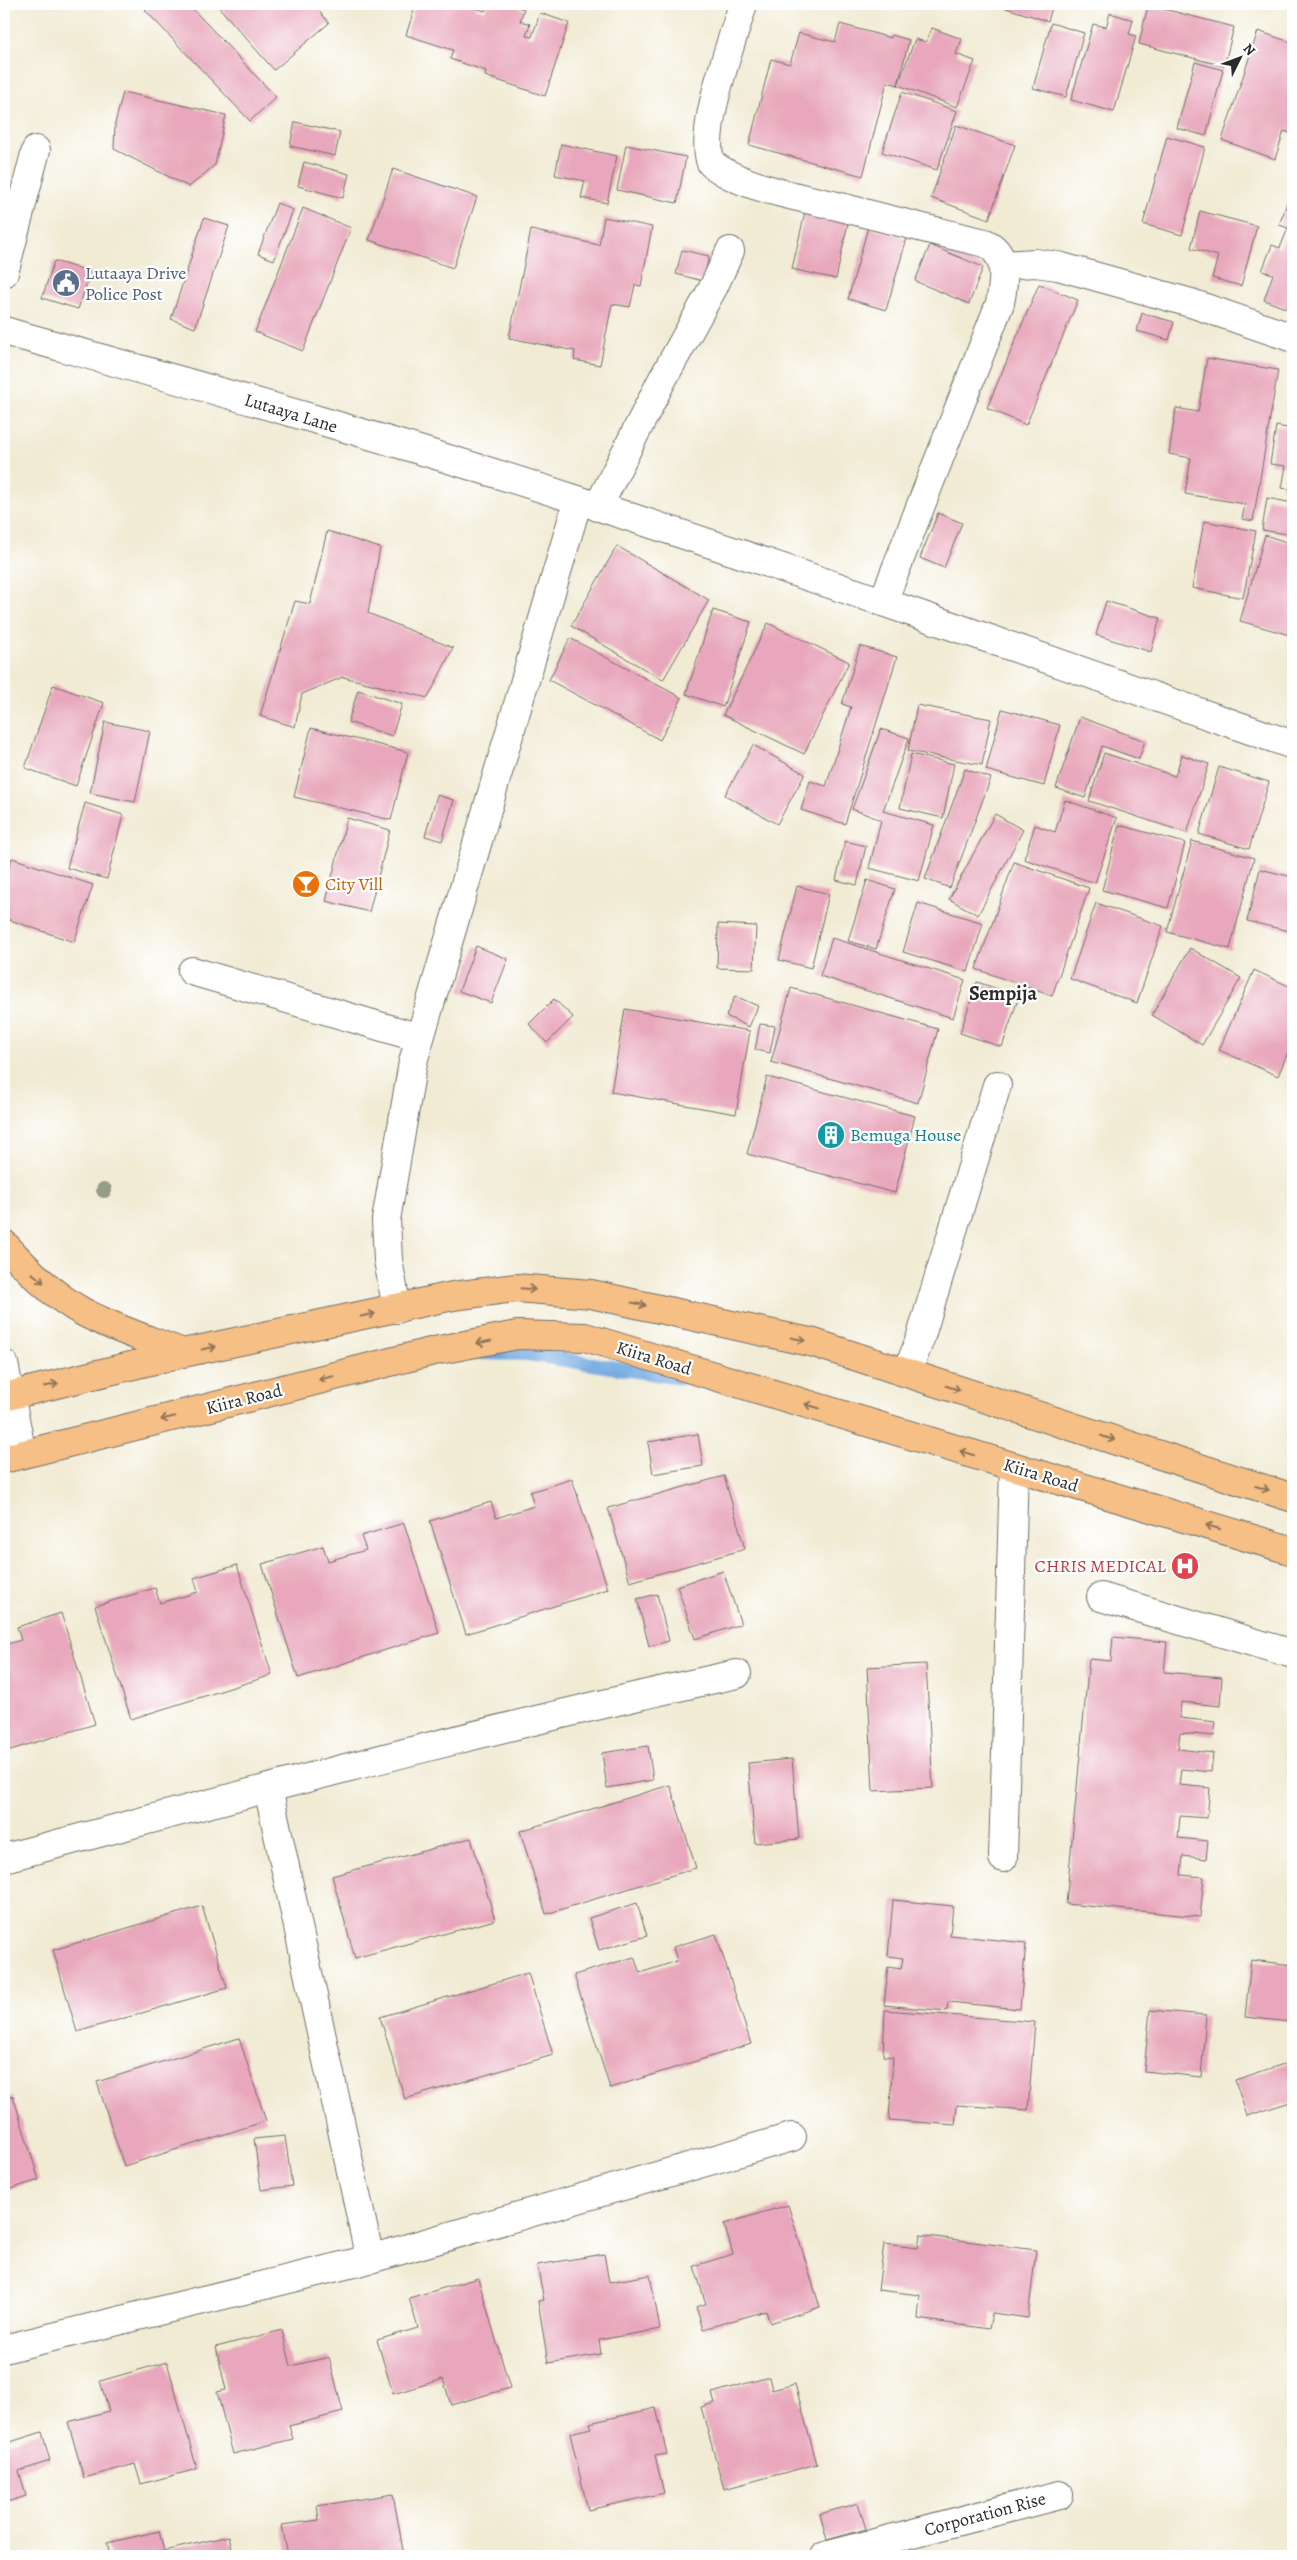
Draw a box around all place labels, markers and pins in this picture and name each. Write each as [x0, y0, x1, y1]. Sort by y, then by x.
place label: Lutaaya Drive Police Post [85, 261, 186, 306]
public building icon: Lutaaya Drive Police Post [51, 268, 81, 298]
bar icon: City Vill [291, 869, 321, 899]
place label: City Vill [325, 872, 383, 896]
building icon: Bemuga House [816, 1120, 846, 1150]
place label: Bemuga House [850, 1123, 961, 1147]
hospital icon: CHRIS MEDICAL [1170, 1551, 1200, 1581]
place label: CHRIS MEDICAL [1035, 1554, 1167, 1578]

